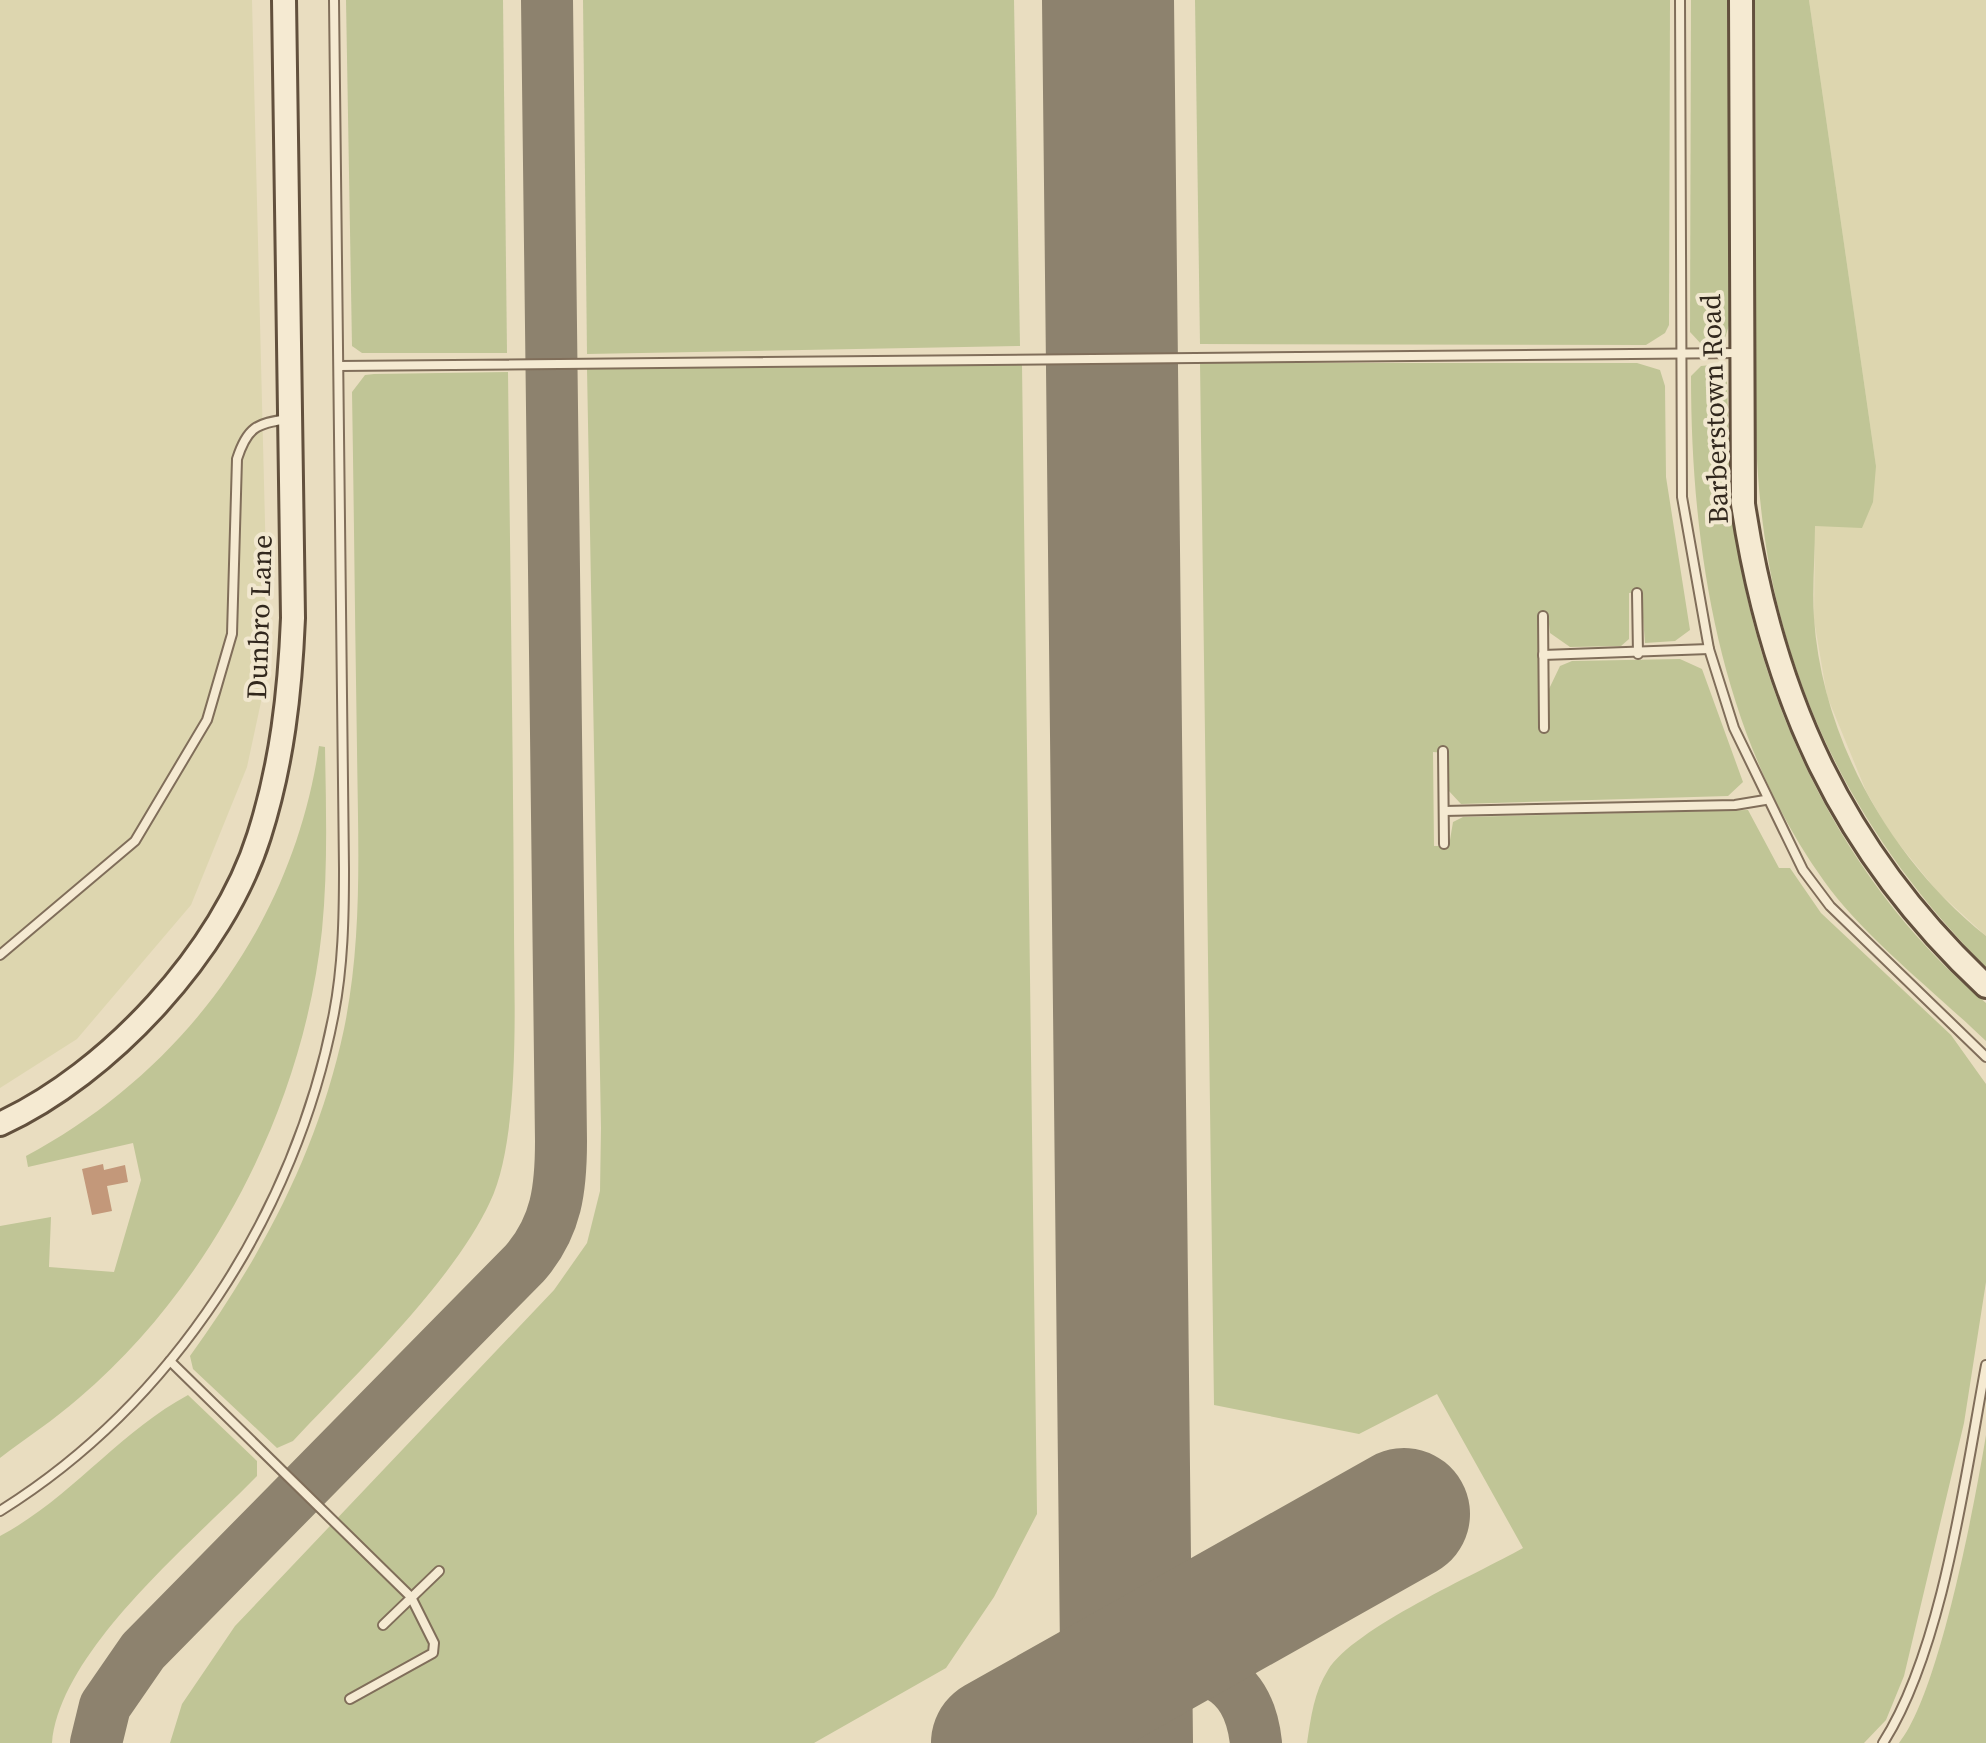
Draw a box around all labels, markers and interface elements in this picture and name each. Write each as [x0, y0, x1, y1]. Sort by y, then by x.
street label: Barberstown Road [1691, 293, 1737, 525]
street label: Dunbro Lane [237, 534, 281, 700]

